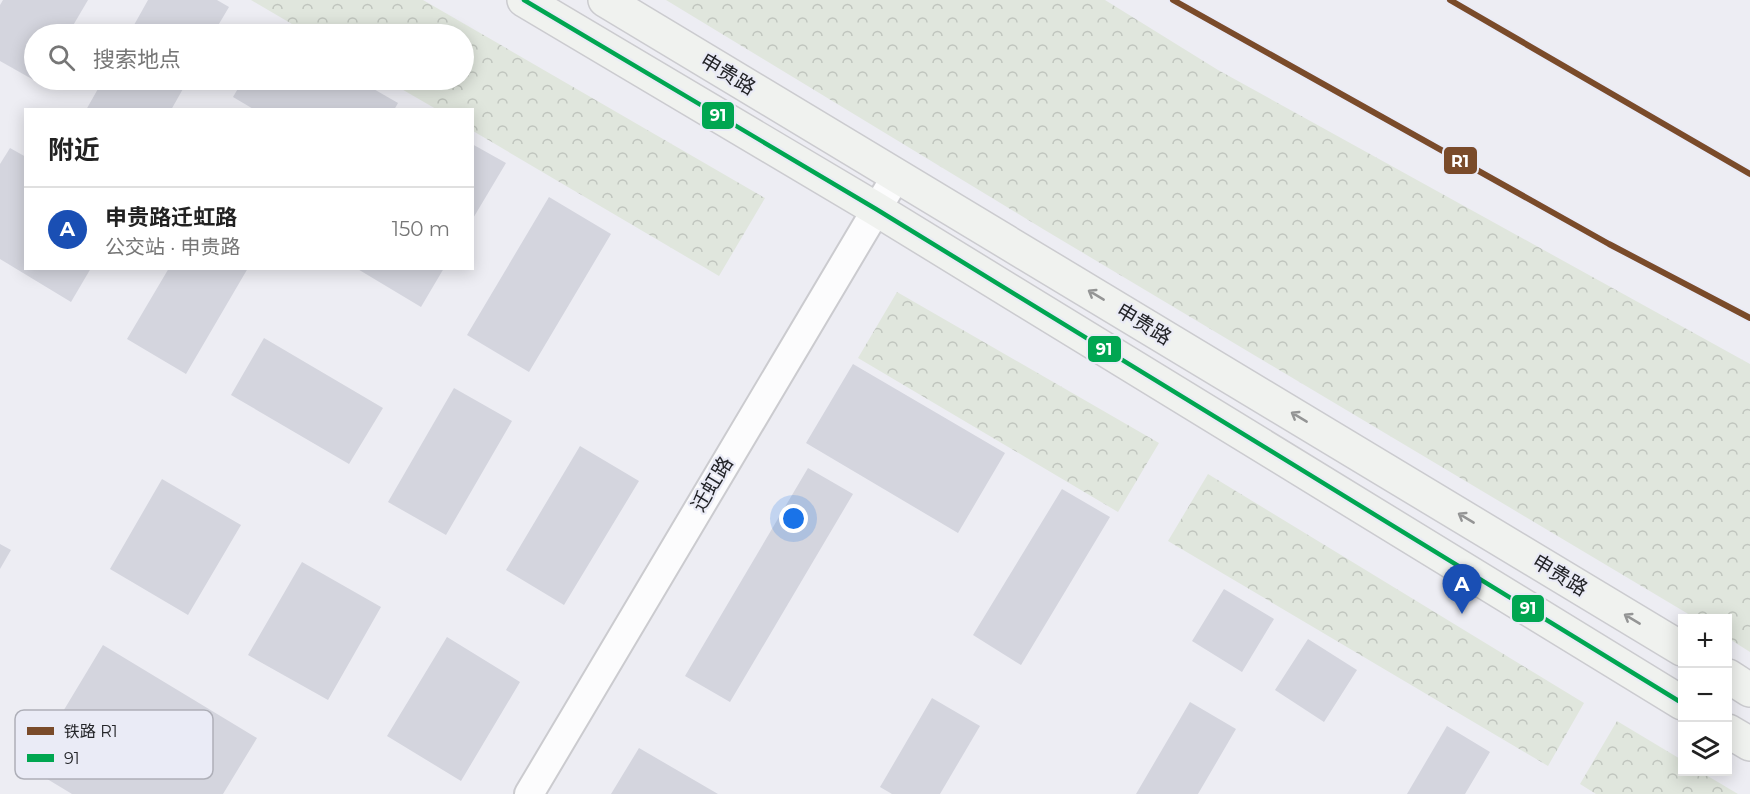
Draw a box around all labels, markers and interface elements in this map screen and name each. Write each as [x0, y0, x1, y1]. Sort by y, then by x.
search box [24, 24, 474, 90]
icon: search [45, 41, 78, 74]
text: 搜索地点 [93, 46, 181, 73]
street label: 申贵路 [696, 48, 760, 100]
line badge: 91 [701, 101, 735, 130]
text: 91 [710, 106, 726, 125]
text: 附近 [48, 134, 100, 166]
line badge: R1 [1443, 146, 1478, 175]
text: R1 [1451, 152, 1469, 171]
text: 申贵路迁虹路 [105, 204, 237, 231]
text: A [60, 217, 75, 241]
text: 150 m [392, 217, 450, 241]
text: 公交站 · 申贵路 [105, 235, 241, 259]
one-way arrow [1088, 288, 1105, 300]
street label: 申贵路 [1112, 298, 1176, 350]
line badge: 91 [1087, 335, 1122, 363]
text: 91 [1096, 340, 1112, 359]
one-way arrow [1291, 411, 1308, 423]
street label: 迁虹路 [686, 452, 738, 516]
your location [779, 504, 808, 533]
one-way arrow [1458, 511, 1475, 523]
street label: 申贵路 [1528, 549, 1592, 601]
pin: A [1442, 564, 1482, 614]
line badge: 91 [1511, 594, 1545, 623]
text: 91 [1520, 599, 1536, 618]
one-way arrow [1624, 612, 1641, 624]
map controls [1678, 614, 1732, 776]
button: + [1678, 614, 1732, 668]
button: − [1678, 668, 1732, 722]
legend [15, 710, 213, 779]
text: 铁路 R1 [64, 722, 118, 741]
button: layers [1678, 722, 1732, 776]
text: 91 [64, 749, 80, 768]

